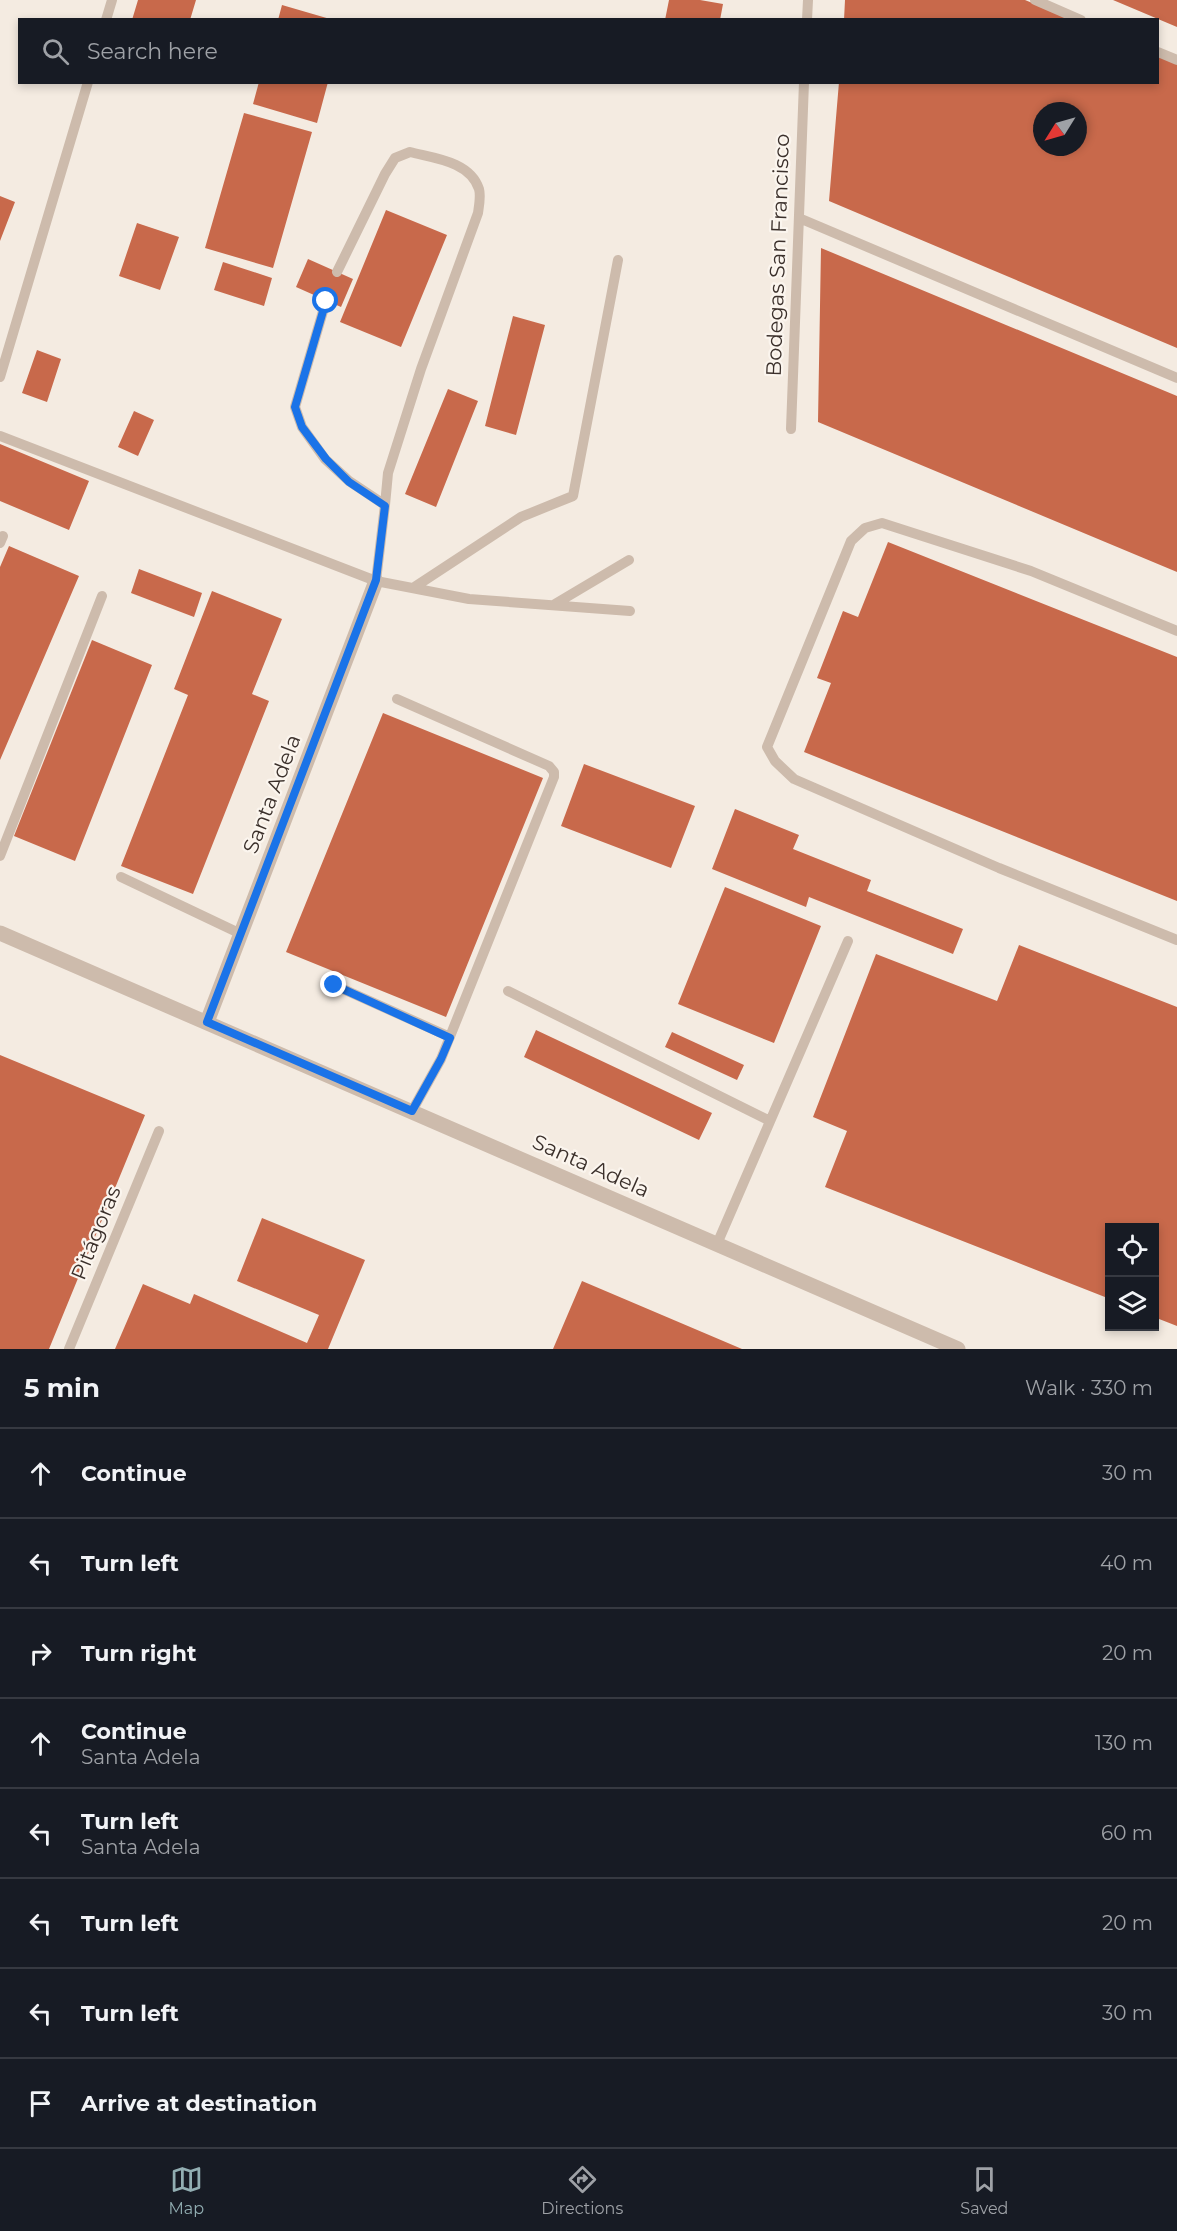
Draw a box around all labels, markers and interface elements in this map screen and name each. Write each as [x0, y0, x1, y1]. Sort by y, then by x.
search box [18, 18, 1159, 84]
icon: search [39, 35, 72, 68]
text: Search here [87, 38, 218, 65]
north arrow [1033, 102, 1087, 156]
street label: Bodegas San Francisco [761, 133, 794, 377]
route start [312, 287, 338, 313]
street label: Santa Adela [237, 731, 306, 857]
route end [320, 971, 346, 997]
street label: Santa Adela [529, 1129, 654, 1202]
street label: Pitágoras [65, 1182, 126, 1283]
map controls [1105, 1223, 1159, 1331]
button: locate [1105, 1223, 1159, 1277]
button: layers [1105, 1277, 1159, 1331]
text: 5 min [24, 1372, 100, 1404]
text: Walk · 330 m [1025, 1376, 1153, 1400]
icon: ahead [24, 1457, 57, 1490]
text: Continue [81, 1460, 187, 1487]
text: 30 m [1102, 1461, 1153, 1485]
icon: left [24, 1547, 57, 1580]
text: Turn left [81, 1550, 179, 1577]
text: 40 m [1100, 1551, 1153, 1575]
icon: right [24, 1637, 57, 1670]
text: Turn right [81, 1640, 196, 1667]
text: 20 m [1102, 1641, 1153, 1665]
text: Continue [81, 1718, 187, 1745]
icon: ahead [24, 1727, 57, 1760]
text: 130 m [1095, 1731, 1153, 1755]
text: Santa Adela [81, 1745, 200, 1769]
text: Turn left [81, 1808, 179, 1835]
icon: left [24, 1817, 57, 1850]
text: 60 m [1101, 1821, 1153, 1845]
text: Santa Adela [81, 1835, 200, 1859]
icon: left [24, 1907, 57, 1940]
text: Turn left [81, 1910, 179, 1937]
text: 20 m [1102, 1911, 1153, 1935]
icon: left [24, 1997, 57, 2030]
text: Turn left [81, 2000, 179, 2027]
text: 30 m [1102, 2001, 1153, 2025]
icon: arrive [24, 2087, 57, 2120]
text: Arrive at destination [81, 2090, 317, 2117]
tab: Map [169, 2163, 204, 2218]
tab: Directions [541, 2163, 623, 2218]
tab: Saved [960, 2163, 1008, 2218]

